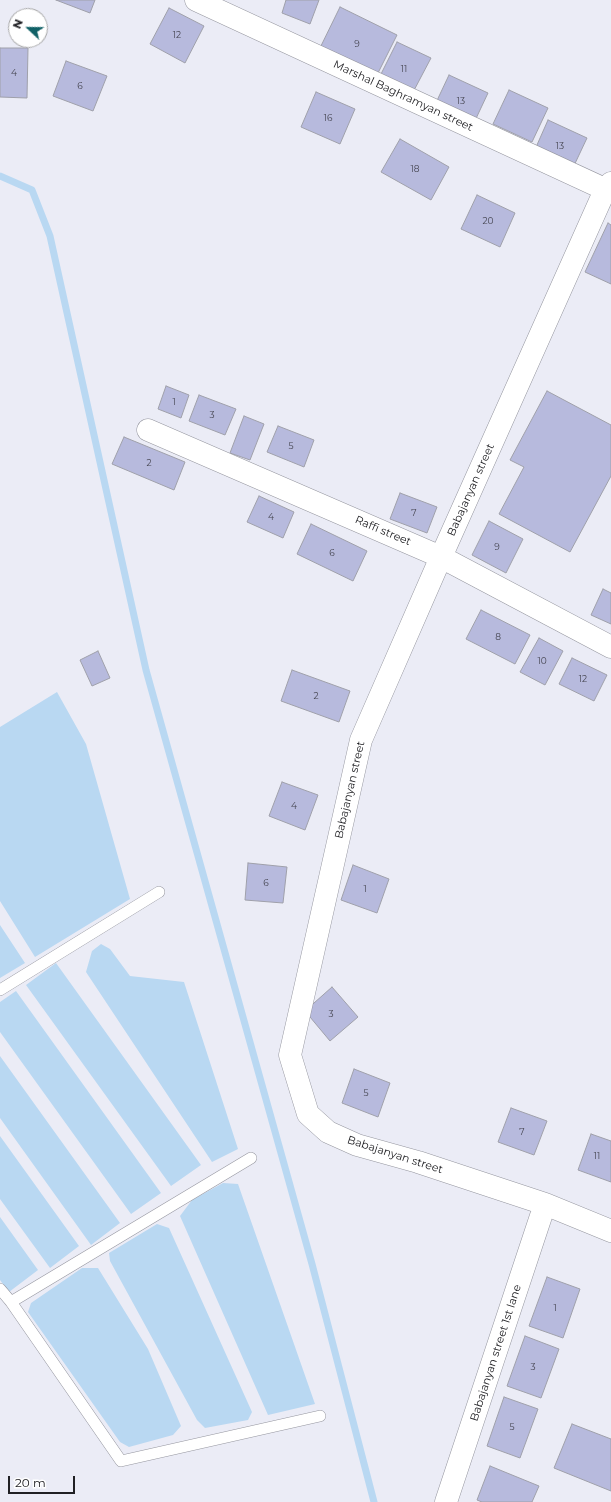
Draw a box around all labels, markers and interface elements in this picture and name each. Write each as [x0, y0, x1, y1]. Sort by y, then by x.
north arrow [8, 8, 48, 48]
text: N [10, 17, 26, 31]
house number: 12 [173, 30, 181, 40]
house number: 9 [354, 39, 360, 49]
street label: Marshal Baghramyan street [331, 58, 475, 134]
house number: 11 [401, 64, 407, 74]
house number: 4 [11, 68, 17, 78]
house number: 6 [77, 81, 83, 91]
house number: 13 [457, 96, 465, 106]
house number: 16 [324, 113, 332, 123]
house number: 13 [556, 141, 564, 151]
house number: 18 [411, 164, 419, 174]
house number: 20 [482, 216, 494, 226]
house number: 1 [172, 397, 176, 407]
house number: 3 [209, 410, 215, 420]
house number: 5 [288, 441, 294, 451]
street label: Babajanyan street [445, 442, 497, 538]
house number: 2 [146, 458, 152, 468]
house number: 7 [411, 508, 417, 518]
house number: 4 [268, 512, 274, 522]
street label: Raffi street [353, 513, 413, 549]
house number: 9 [494, 542, 500, 552]
house number: 6 [329, 548, 335, 558]
house number: 8 [495, 632, 501, 642]
house number: 10 [537, 656, 547, 666]
house number: 12 [579, 674, 587, 684]
house number: 2 [313, 691, 319, 701]
street label: Babajanyan street [332, 740, 368, 840]
house number: 4 [291, 801, 297, 811]
house number: 6 [263, 878, 269, 888]
house number: 1 [363, 884, 367, 894]
house number: 3 [328, 1009, 334, 1019]
house number: 5 [363, 1088, 369, 1098]
house number: 7 [519, 1127, 525, 1137]
street label: Babajanyan street [345, 1133, 445, 1177]
house number: 11 [594, 1151, 600, 1161]
street label: Babajanyan street 1st lane [468, 1283, 524, 1423]
house number: 1 [553, 1303, 557, 1313]
house number: 3 [530, 1362, 536, 1372]
house number: 5 [509, 1422, 515, 1432]
scale bar [10, 1468, 77, 1494]
text: 20 m [15, 1475, 46, 1490]

